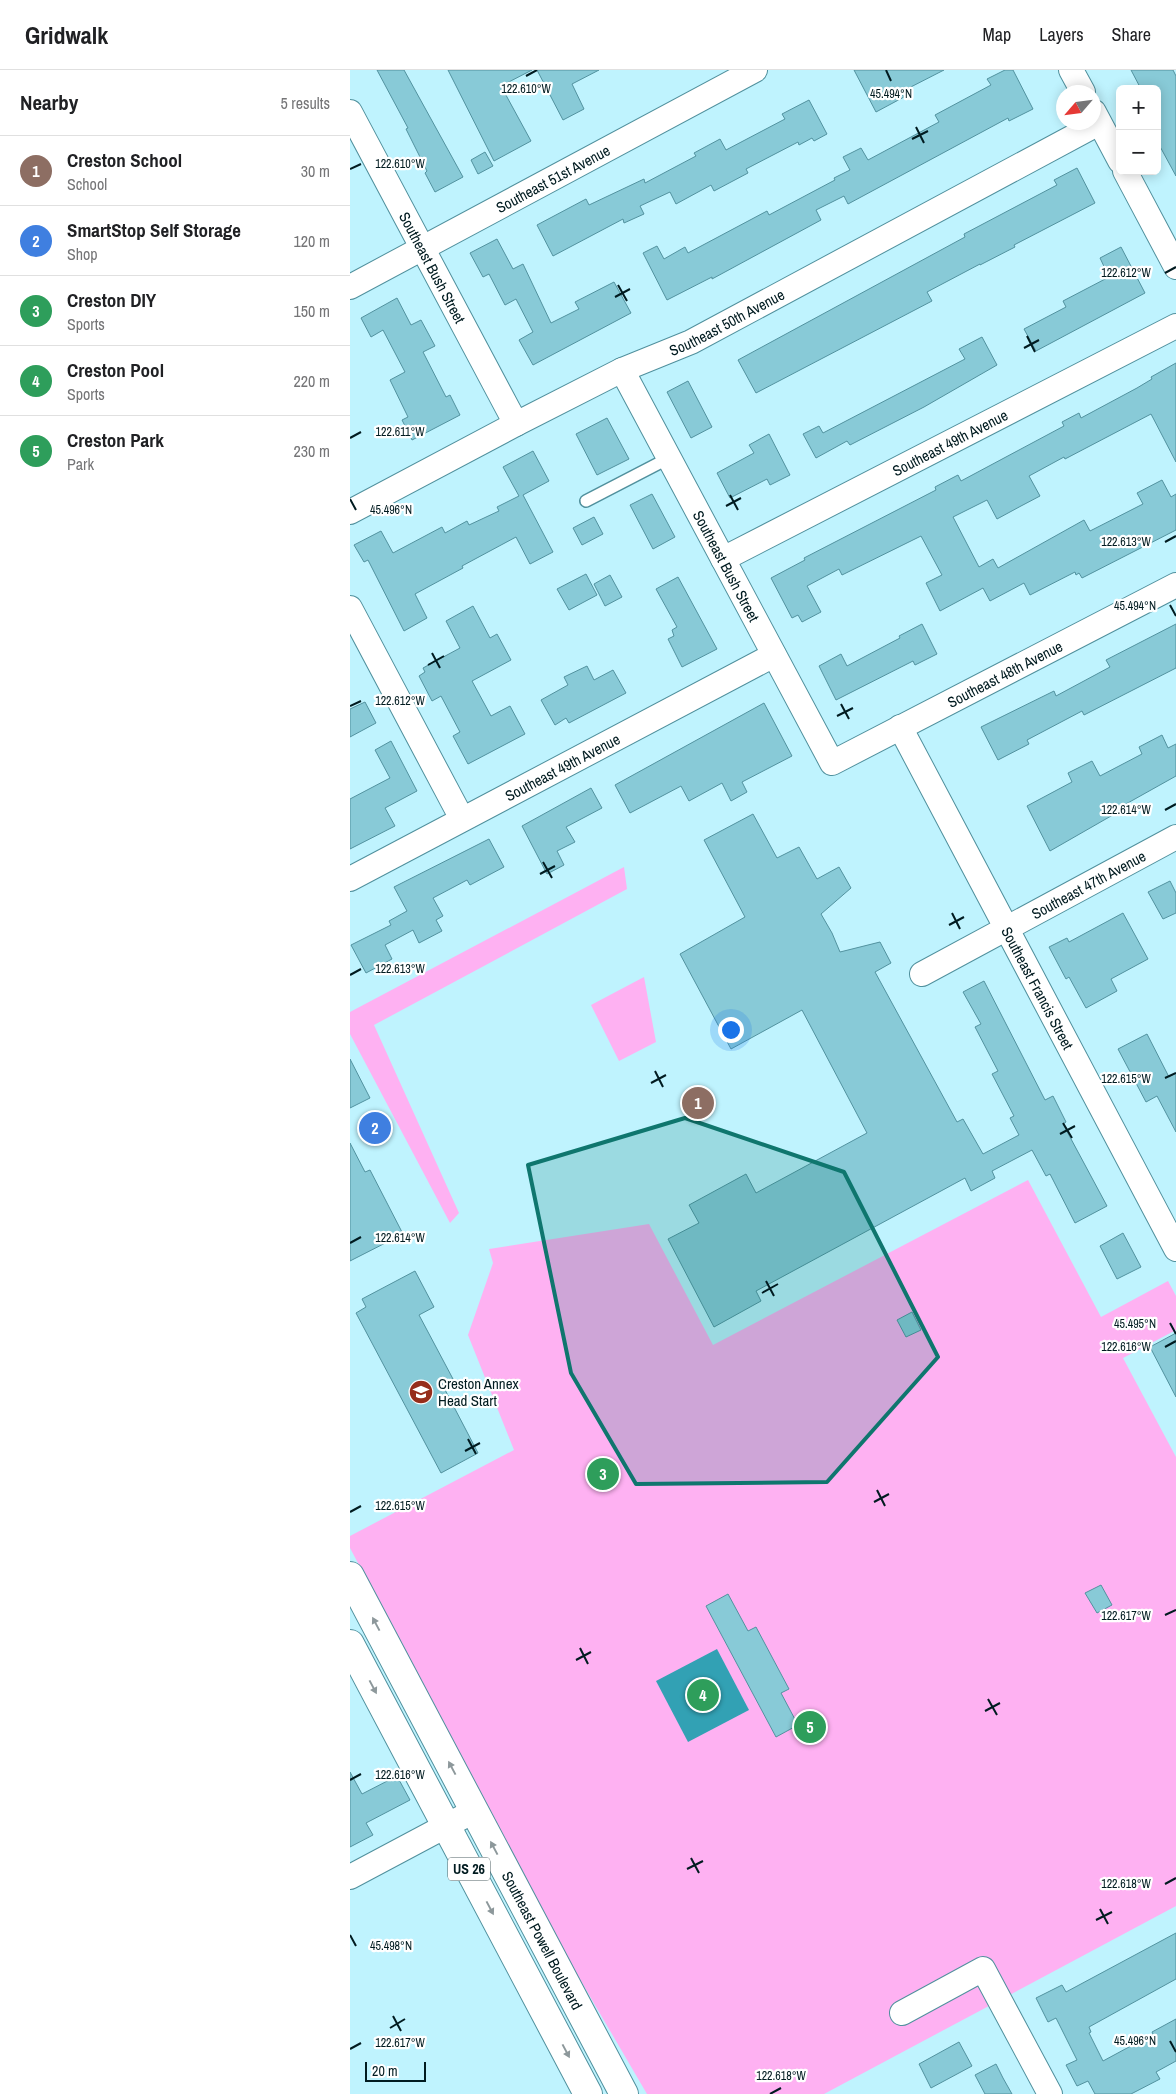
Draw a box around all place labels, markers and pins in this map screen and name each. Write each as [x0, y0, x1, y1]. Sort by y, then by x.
pin: 1 [682, 1084, 714, 1122]
pin: 2 [359, 1109, 391, 1147]
place label: Creston Annex Head Start [438, 1373, 520, 1411]
school or university icon: Creston Annex Head Start [408, 1379, 434, 1405]
pin: 3 [587, 1455, 619, 1493]
pin: 4 [687, 1676, 719, 1714]
pin: 5 [794, 1708, 826, 1746]

